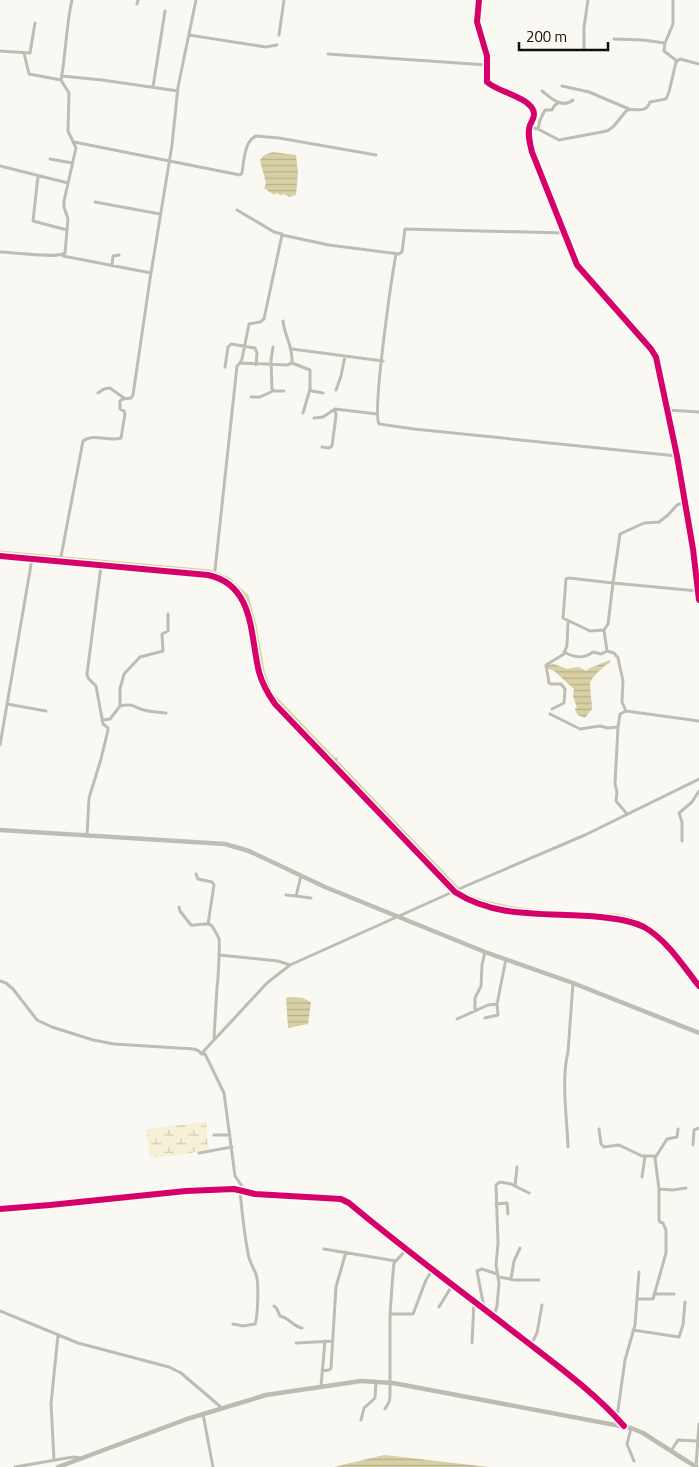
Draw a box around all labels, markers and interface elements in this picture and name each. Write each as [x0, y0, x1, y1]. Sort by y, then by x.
scale bar [519, 20, 608, 52]
text: 200 m [526, 25, 567, 48]

